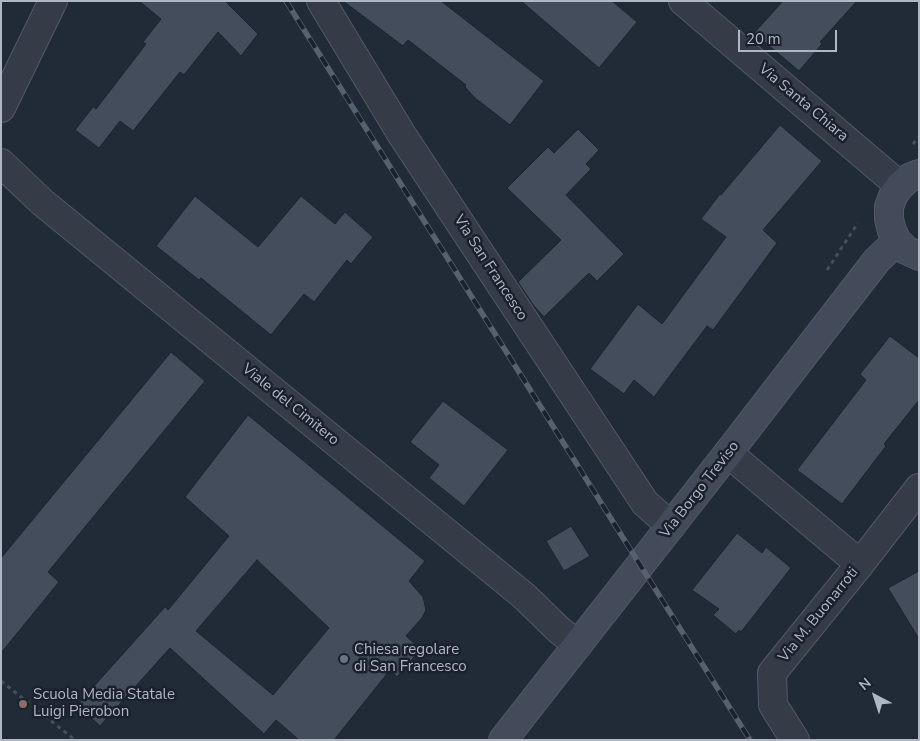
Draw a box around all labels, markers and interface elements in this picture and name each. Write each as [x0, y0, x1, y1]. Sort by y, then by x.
scale bar [740, 20, 839, 52]
text: 20 m [746, 29, 781, 49]
street label: Via Santa Chiara [754, 60, 852, 146]
street label: Via San Francesco [449, 212, 531, 324]
street label: Viale del Cimitero [238, 360, 342, 450]
street label: Via Borgo Treviso [657, 438, 743, 542]
street label: Via M. Buonarroti [775, 564, 863, 666]
place label: Chiesa regolare di San Francesco [354, 641, 467, 676]
marker: Chiesa regolare di San Francesco [338, 653, 350, 665]
north arrow [850, 671, 900, 721]
text: N [855, 673, 875, 695]
place label: Scuola Media Statale Luigi Pierobon [33, 686, 175, 721]
marker: Scuola Media Statale Luigi Pierobon [17, 698, 29, 710]

